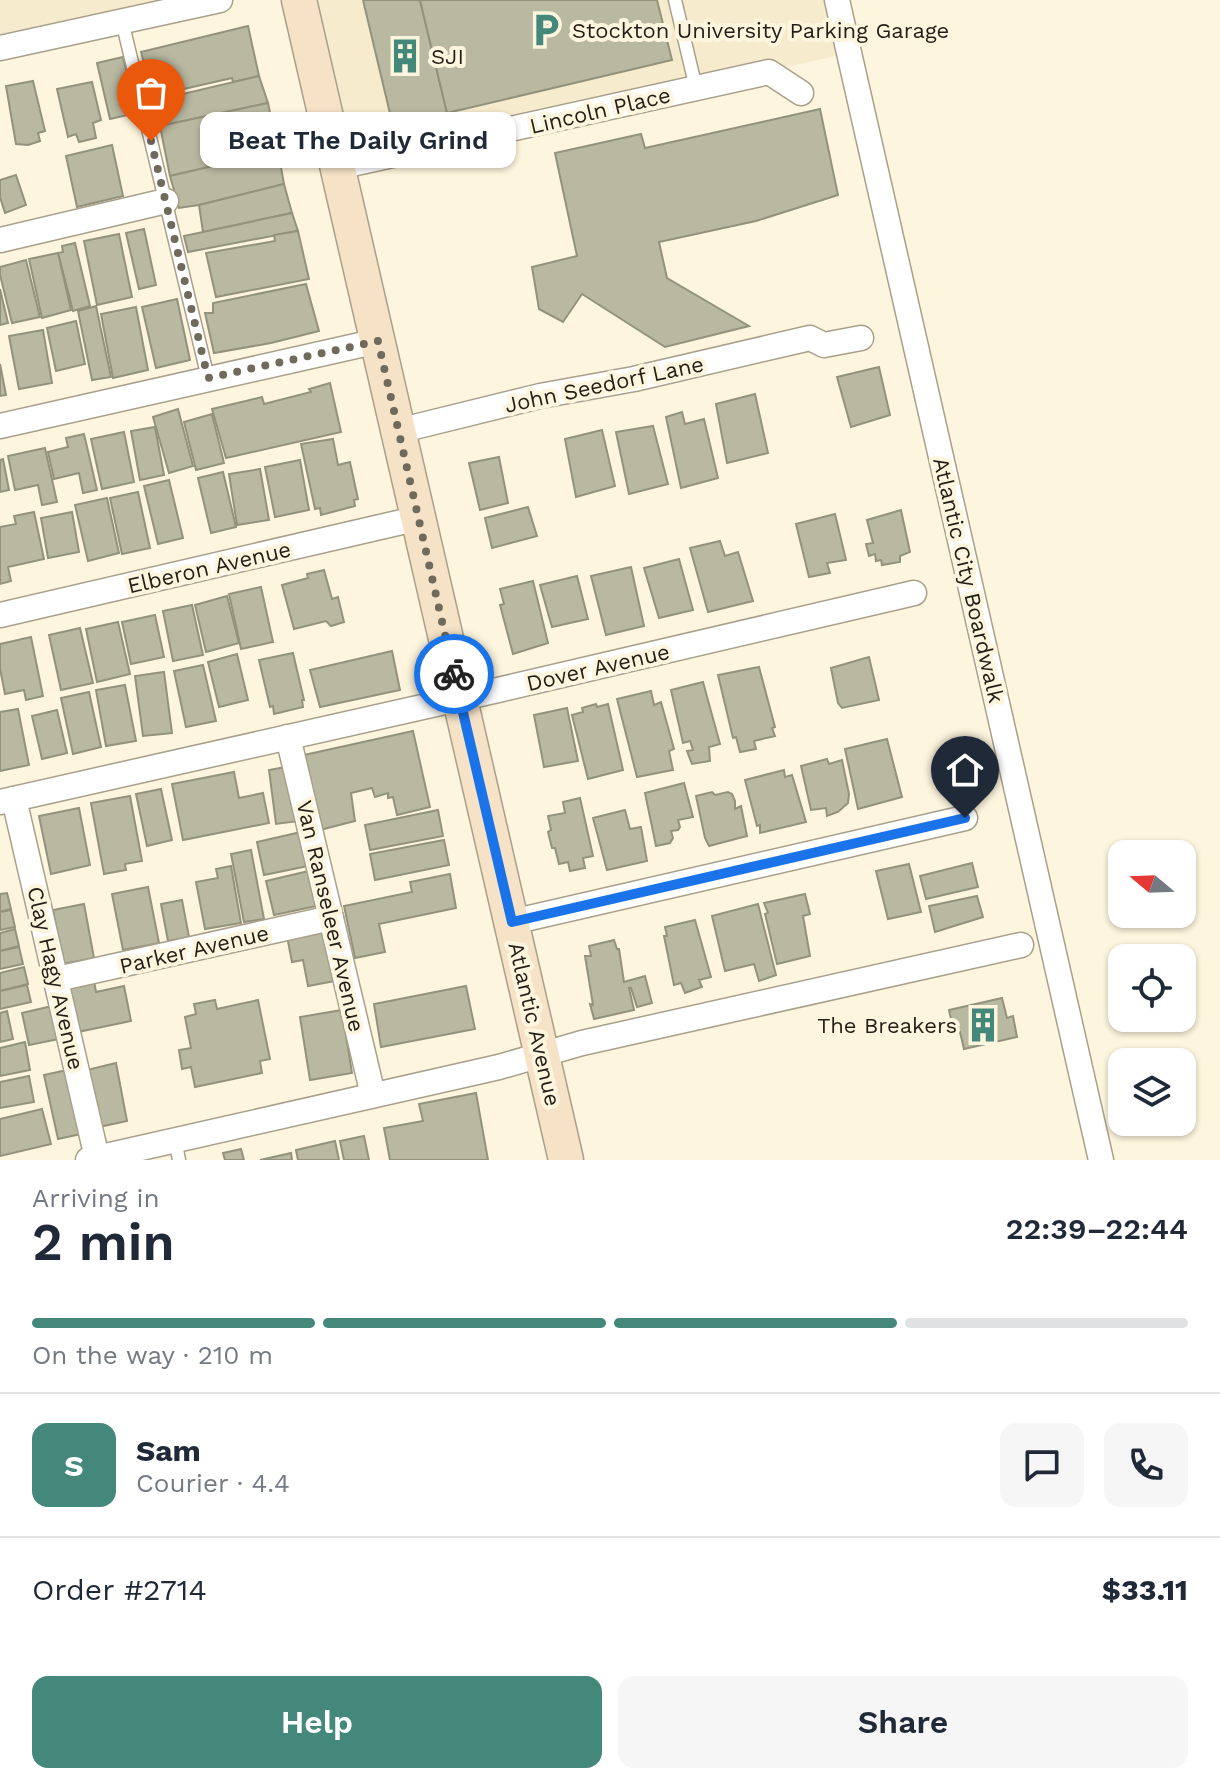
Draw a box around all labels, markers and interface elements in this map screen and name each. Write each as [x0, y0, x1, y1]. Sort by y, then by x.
parking icon: Stockton University Parking Garage [527, 11, 565, 49]
place label: Stockton University Parking Garage [572, 18, 949, 43]
building icon: SJI [386, 37, 424, 75]
place label: SJI [431, 44, 464, 69]
pin [117, 59, 185, 141]
icon: bag [129, 71, 173, 115]
street label: Lincoln Place [527, 82, 673, 139]
callout: Beat The Daily Grind [199, 113, 515, 169]
text: Beat The Daily Grind [228, 125, 488, 155]
street label: John Seedorf Lane [502, 351, 706, 418]
street label: Atlantic City Boardwalk [928, 455, 1009, 705]
street label: Elberon Avenue [125, 537, 293, 598]
courier [414, 634, 494, 714]
street label: Dover Avenue [524, 639, 672, 696]
icon: bike [432, 652, 476, 696]
pin [931, 736, 999, 818]
icon: home [943, 748, 987, 792]
street label: Van Ranseleer Avenue [292, 798, 369, 1034]
north arrow [1108, 840, 1196, 928]
map controls [1108, 840, 1196, 1136]
street label: Clay Hagy Avenue [22, 884, 89, 1072]
street label: Parker Avenue [117, 920, 271, 979]
street label: Atlantic Avenue [503, 940, 566, 1109]
button: locate [1108, 944, 1196, 1032]
building icon: The Breakers [964, 1006, 1002, 1044]
place label: The Breakers [817, 1013, 957, 1038]
button: layers [1108, 1048, 1196, 1136]
text: Arriving in [32, 1183, 160, 1213]
text: 22:39–22:44 [1006, 1211, 1188, 1246]
text: 2 min [32, 1212, 175, 1273]
text: On the way · 210 m [32, 1340, 273, 1370]
button: chat [1000, 1423, 1084, 1507]
button: phone [1104, 1423, 1188, 1507]
text: Sam [136, 1433, 201, 1468]
text: S [64, 1448, 84, 1483]
text: Courier · 4.4 [136, 1468, 290, 1498]
text: Order #2714 [32, 1572, 207, 1607]
text: $33.11 [1102, 1572, 1188, 1607]
button: Help [32, 1676, 602, 1768]
button: Share [618, 1676, 1188, 1768]

